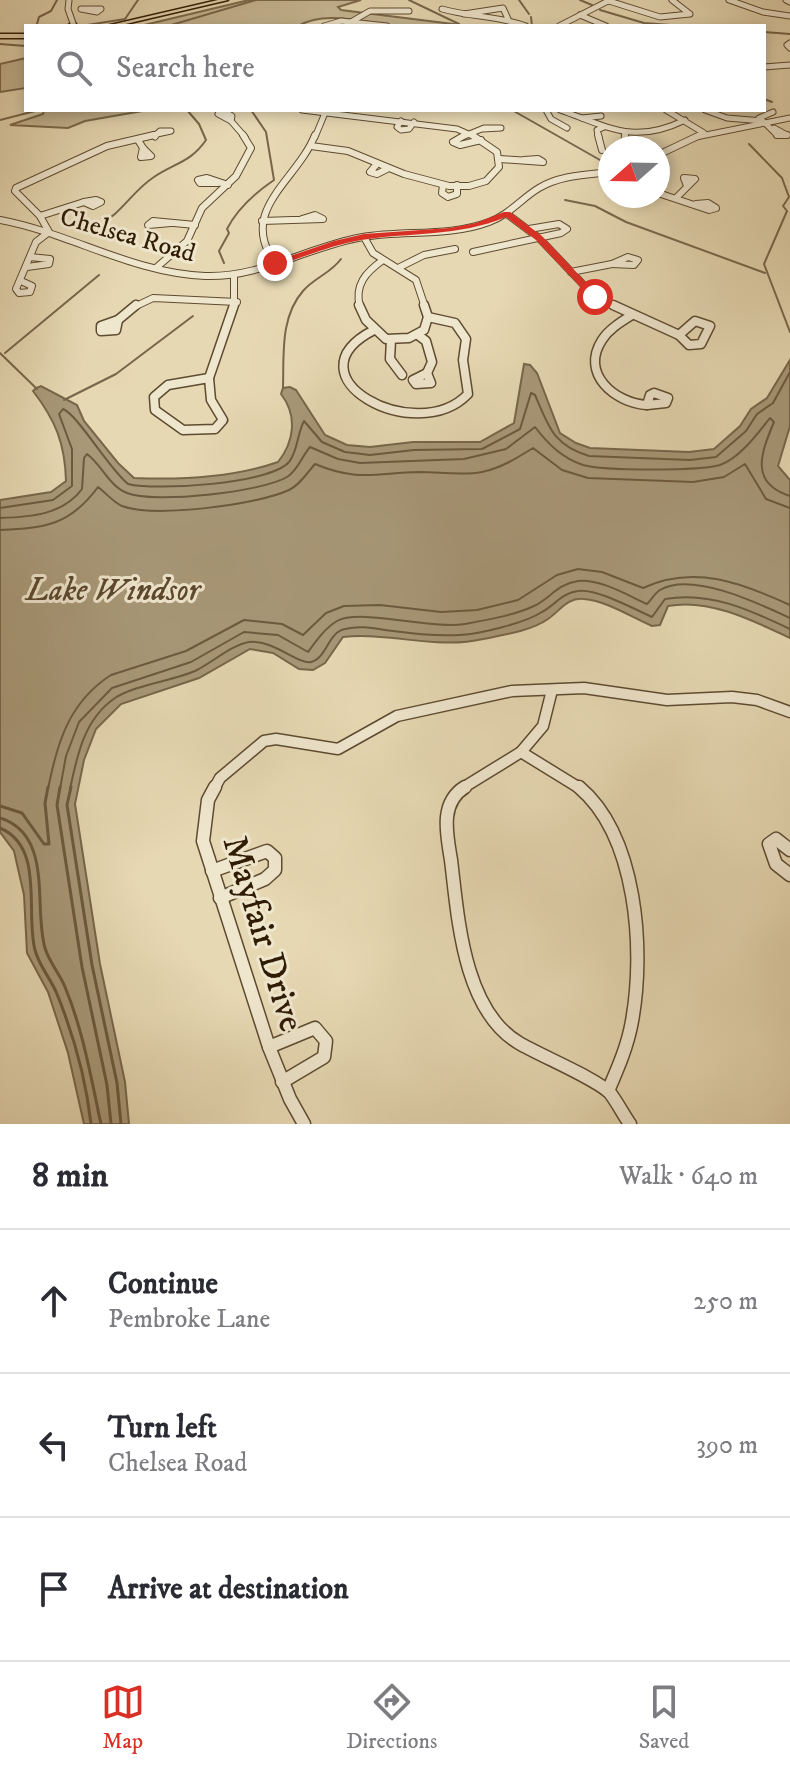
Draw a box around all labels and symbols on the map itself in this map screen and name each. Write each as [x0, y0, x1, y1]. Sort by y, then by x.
north arrow [598, 136, 670, 208]
street label: Chelsea Road [56, 200, 199, 271]
route end [257, 245, 293, 281]
route start [577, 279, 613, 315]
water label: Lake Windsor [24, 571, 203, 611]
street label: Mayfair Drive [212, 830, 314, 1037]

